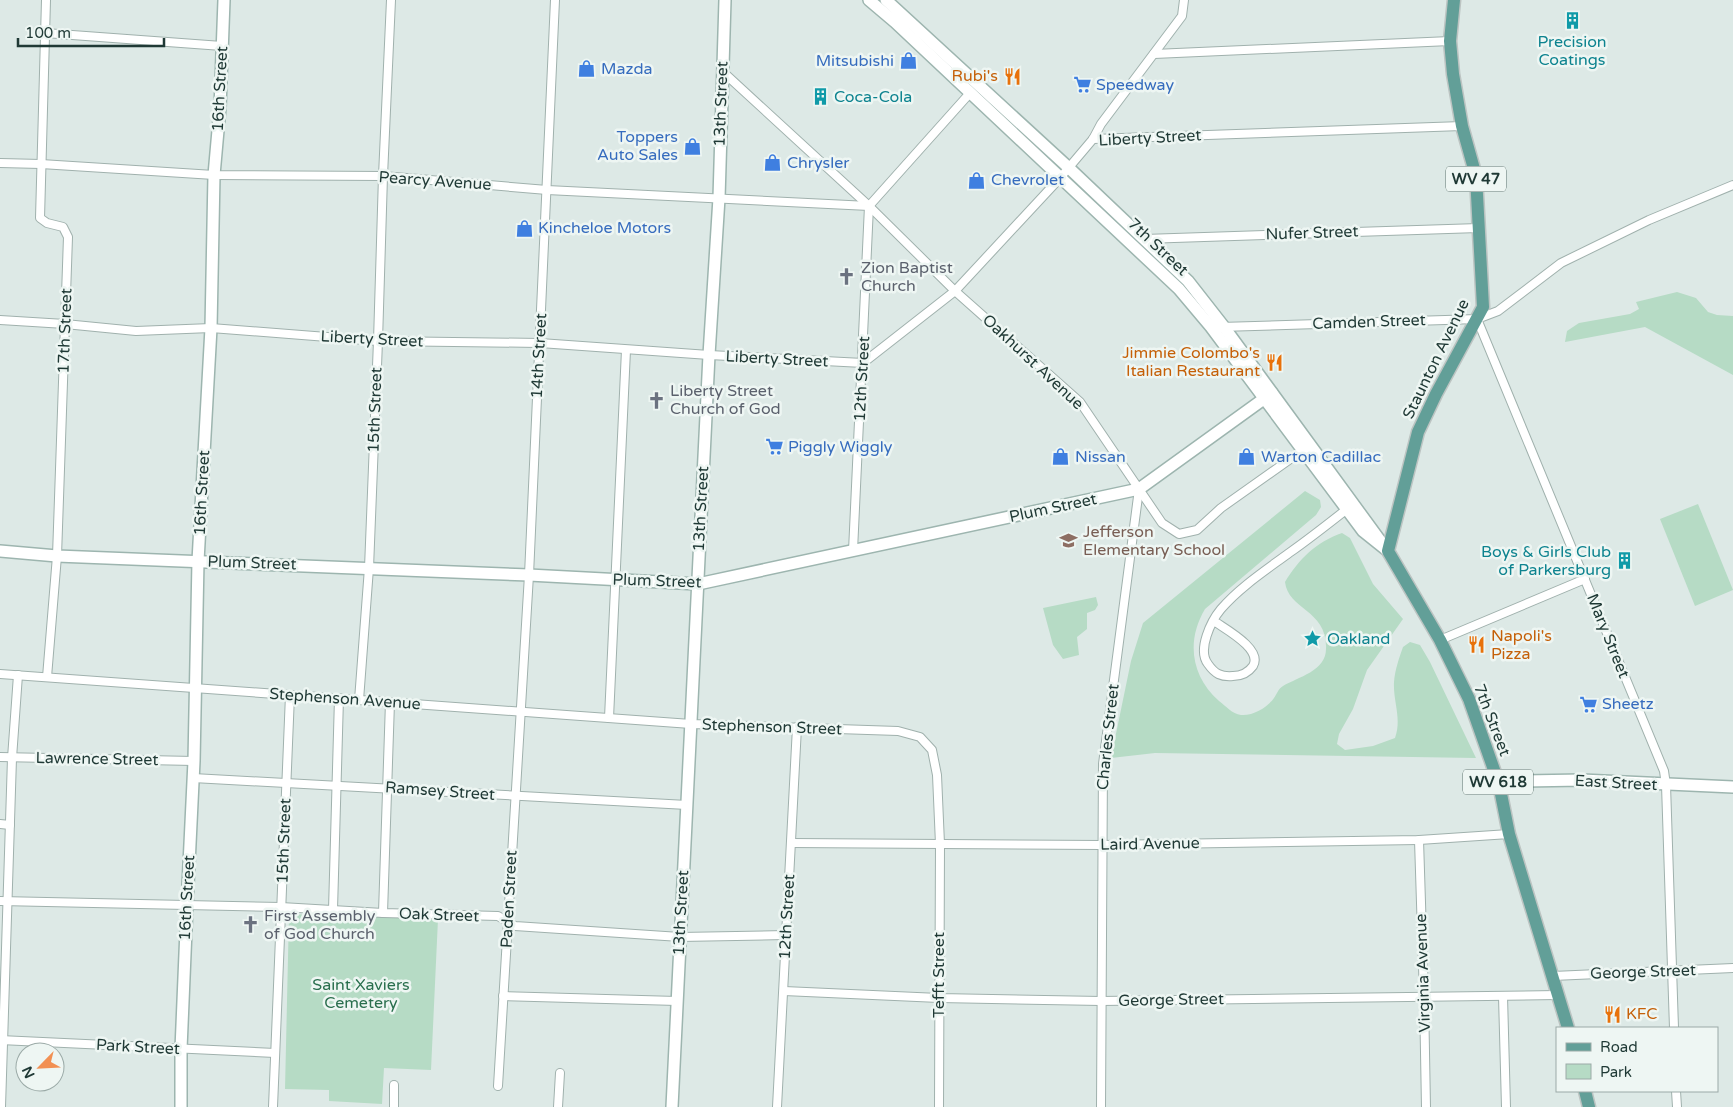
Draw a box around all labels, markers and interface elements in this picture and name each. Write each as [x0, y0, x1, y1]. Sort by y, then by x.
building icon: Precision Coatings [1562, 10, 1582, 30]
scale bar [18, 15, 164, 47]
text: 100 m [25, 24, 71, 42]
place label: Precision Coatings [1537, 32, 1607, 70]
street label: 16th Street [208, 46, 232, 132]
place label: Mitsubishi [816, 51, 894, 71]
shop icon: Mitsubishi [898, 51, 918, 71]
shop icon: Mazda [577, 59, 597, 79]
place label: Mazda [601, 59, 653, 79]
street label: 13th Street [710, 61, 732, 147]
place label: Rubi's [952, 66, 998, 86]
restaurant icon: Rubi's [1002, 66, 1022, 86]
supermarket icon: Speedway [1072, 75, 1092, 95]
place label: Speedway [1096, 75, 1174, 95]
building icon: Coca-Cola [810, 87, 830, 107]
place label: Coca-Cola [834, 87, 912, 107]
street label: Liberty Street [1098, 125, 1202, 151]
place label: Toppers Auto Sales [597, 127, 678, 165]
shop icon: Toppers Auto Sales [682, 136, 702, 156]
shop icon: Chrysler [763, 153, 783, 173]
place label: Chrysler [787, 153, 850, 173]
road number: WV 47 [1446, 166, 1506, 192]
street label: Pearcy Avenue [378, 167, 492, 195]
shop icon: Chevrolet [967, 170, 987, 190]
place label: Chevrolet [991, 170, 1064, 190]
street label: 7th Street [1123, 214, 1193, 280]
shop icon: Kincheloe Motors [514, 218, 534, 238]
place label: Kincheloe Motors [538, 218, 671, 238]
street label: Nufer Street [1265, 221, 1359, 245]
place label: Zion Baptist Church [861, 258, 953, 296]
church icon: Zion Baptist Church [837, 267, 857, 287]
street label: 17th Street [54, 288, 76, 374]
street label: Staunton Avenue [1398, 296, 1474, 422]
street label: Oakhurst Avenue [978, 310, 1088, 414]
street label: Camden Street [1312, 310, 1426, 334]
street label: 14th Street [527, 313, 551, 399]
street label: Liberty Street [320, 326, 424, 352]
street label: 12th Street [850, 336, 874, 422]
place label: Jimmie Colombo's Italian Restaurant [1122, 343, 1260, 381]
street label: Liberty Street [725, 346, 829, 372]
restaurant icon: Jimmie Colombo's Italian Restaurant [1264, 352, 1284, 372]
street label: 15th Street [364, 367, 386, 453]
place label: Liberty Street Church of God [670, 381, 781, 419]
church icon: Liberty Street Church of God [646, 390, 666, 410]
supermarket icon: Piggly Wiggly [764, 437, 784, 457]
place label: Piggly Wiggly [788, 437, 893, 457]
shop icon: Nissan [1051, 447, 1071, 467]
place label: Nissan [1075, 447, 1126, 467]
shop icon: Warton Cadillac [1237, 447, 1257, 467]
place label: Warton Cadillac [1261, 447, 1381, 467]
street label: 16th Street [190, 450, 214, 536]
street label: 13th Street [689, 466, 713, 552]
street label: Plum Street [1007, 489, 1099, 527]
place label: Jefferson Elementary School [1083, 522, 1225, 560]
school or university icon: Jefferson Elementary School [1059, 531, 1079, 551]
place label: Boys & Girls Club of Parkersburg [1481, 542, 1611, 580]
street label: Plum Street [207, 551, 297, 575]
building icon: Boys & Girls Club of Parkersburg [1615, 551, 1635, 571]
street label: Plum Street [612, 569, 702, 593]
street label: Mary Street [1582, 591, 1634, 681]
place label: Napoli's Pizza [1491, 626, 1552, 664]
place icon: Oakland [1303, 629, 1323, 649]
place label: Oakland [1327, 629, 1390, 649]
restaurant icon: Napoli's Pizza [1467, 635, 1487, 655]
street label: 7th Street [1469, 681, 1515, 759]
street label: Charles Street [1092, 683, 1124, 791]
street label: Stephenson Avenue [269, 684, 421, 714]
supermarket icon: Sheetz [1578, 694, 1598, 714]
place label: Sheetz [1602, 694, 1654, 714]
street label: Stephenson Street [702, 715, 842, 739]
street label: Lawrence Street [35, 748, 159, 770]
road number: WV 618 [1463, 770, 1533, 794]
street label: East Street [1574, 771, 1658, 795]
street label: Ramsey Street [384, 777, 496, 805]
street label: 15th Street [273, 798, 295, 884]
street label: Laird Avenue [1100, 833, 1200, 855]
street label: Paden Street [496, 849, 522, 949]
street label: 16th Street [175, 855, 199, 941]
street label: 13th Street [669, 870, 693, 956]
street label: 12th Street [775, 874, 799, 960]
street label: Oak Street [398, 904, 480, 926]
place label: First Assembly of God Church [264, 906, 376, 944]
street label: Virginia Avenue [1411, 913, 1435, 1033]
church icon: First Assembly of God Church [240, 915, 260, 935]
street label: Tefft Street [929, 932, 949, 1018]
street label: George Street [1590, 960, 1696, 984]
park label: Saint Xaviers Cemetery [312, 975, 410, 1013]
street label: George Street [1118, 989, 1224, 1011]
restaurant icon: KFC [1602, 1004, 1622, 1024]
place label: KFC [1626, 1004, 1657, 1024]
legend [1556, 1027, 1718, 1092]
street label: Park Street [95, 1035, 181, 1059]
text: Road [1600, 1038, 1638, 1056]
north arrow [15, 1042, 65, 1092]
text: N [19, 1063, 39, 1081]
text: Park [1600, 1063, 1632, 1081]

